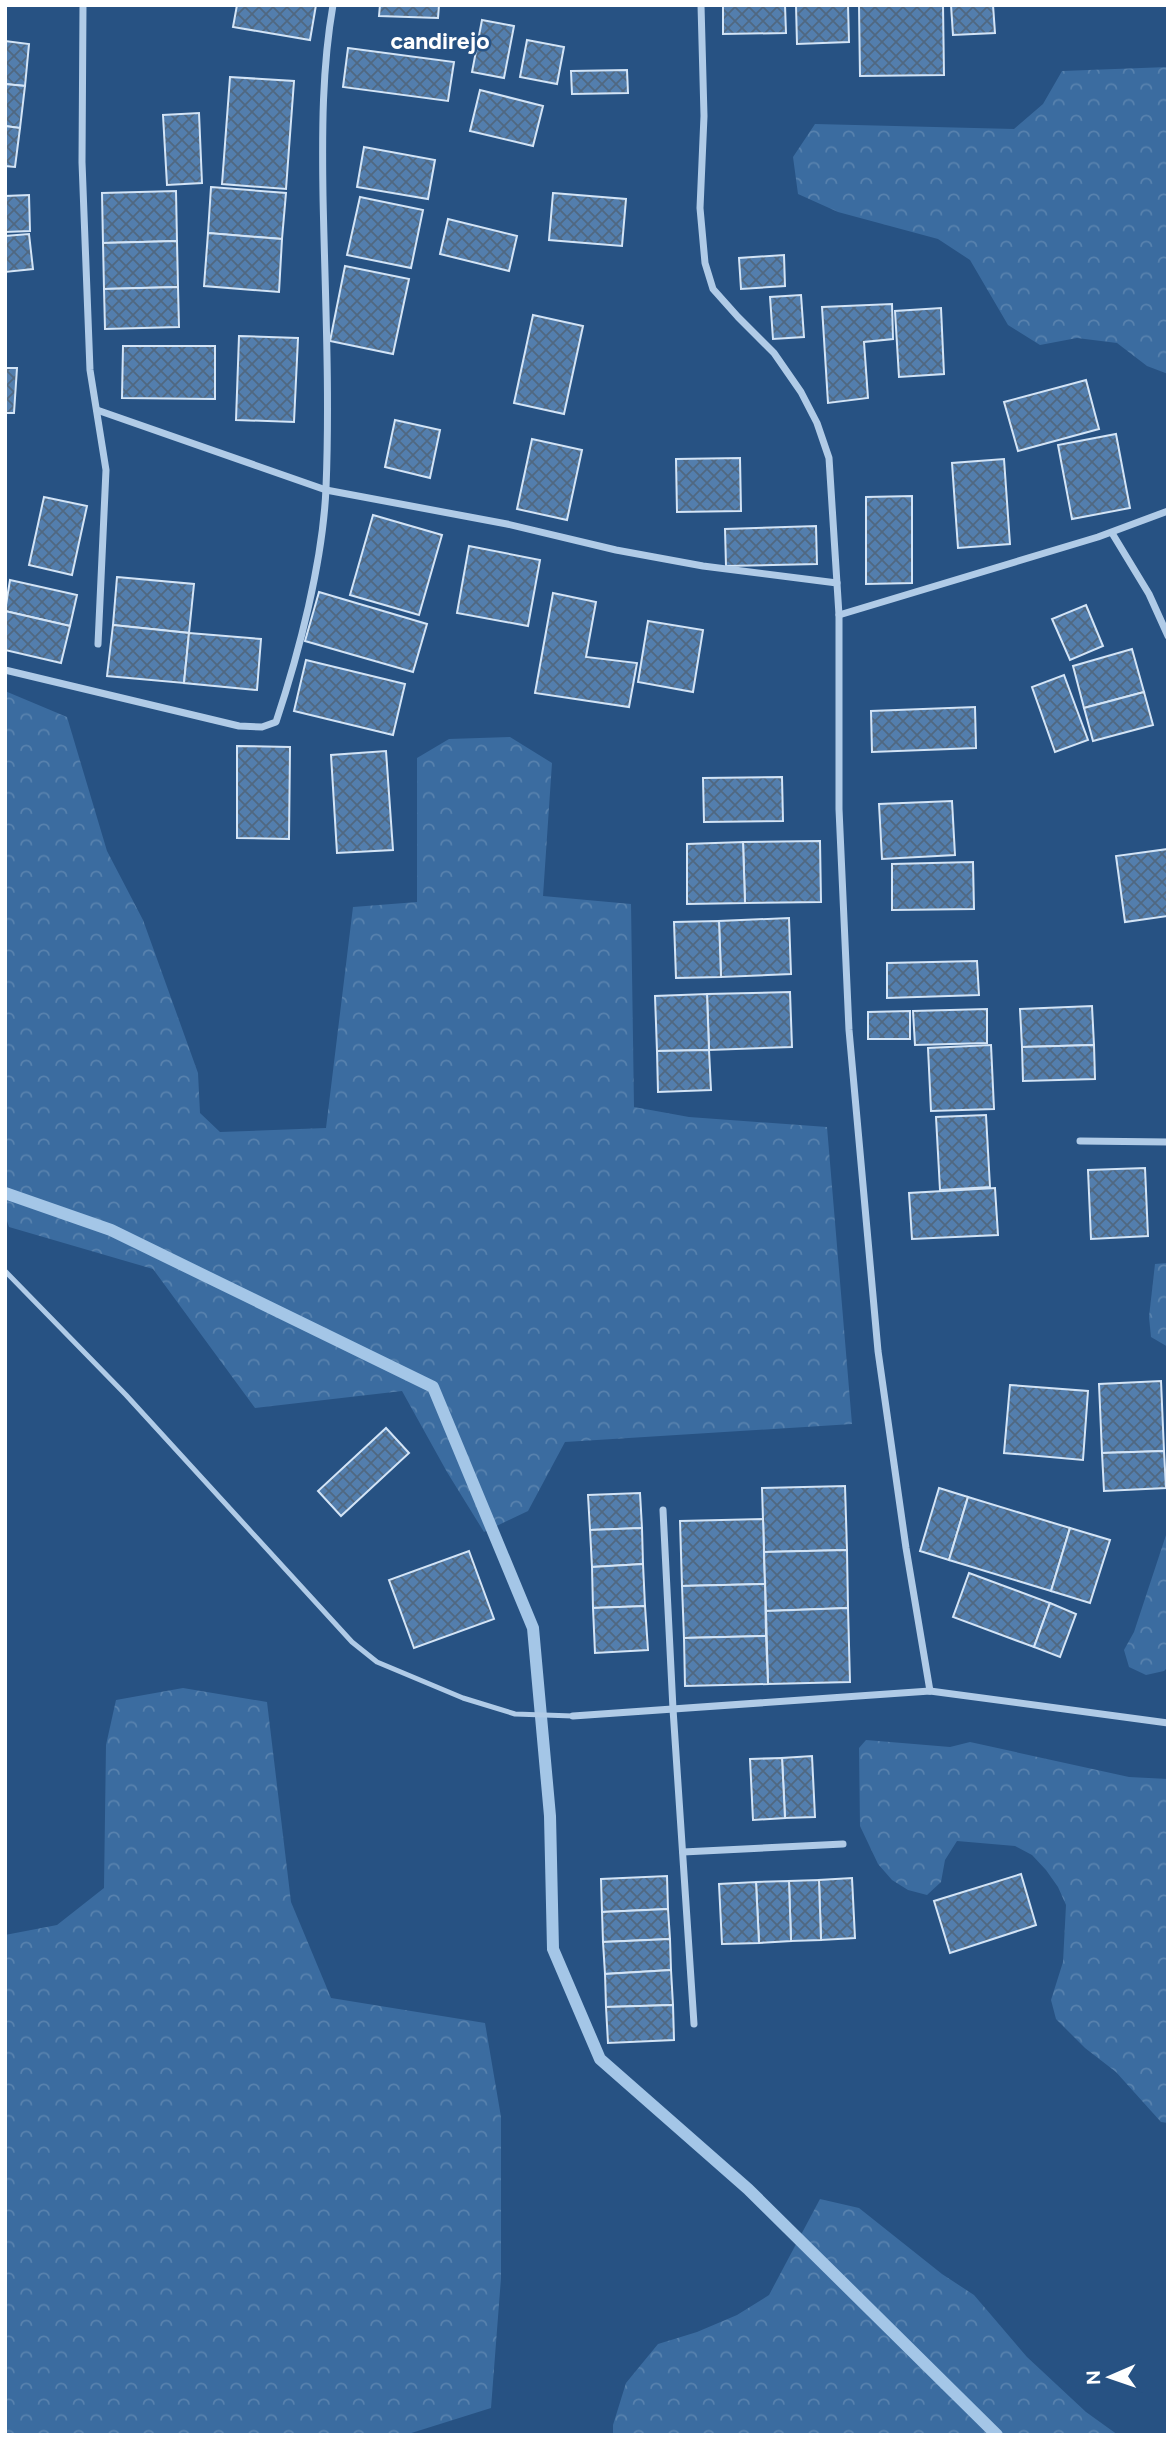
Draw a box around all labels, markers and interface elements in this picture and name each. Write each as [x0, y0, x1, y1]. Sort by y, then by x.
district label: candirejo [390, 27, 490, 55]
north arrow [1075, 2342, 1145, 2412]
text: N [1082, 2370, 1105, 2385]

